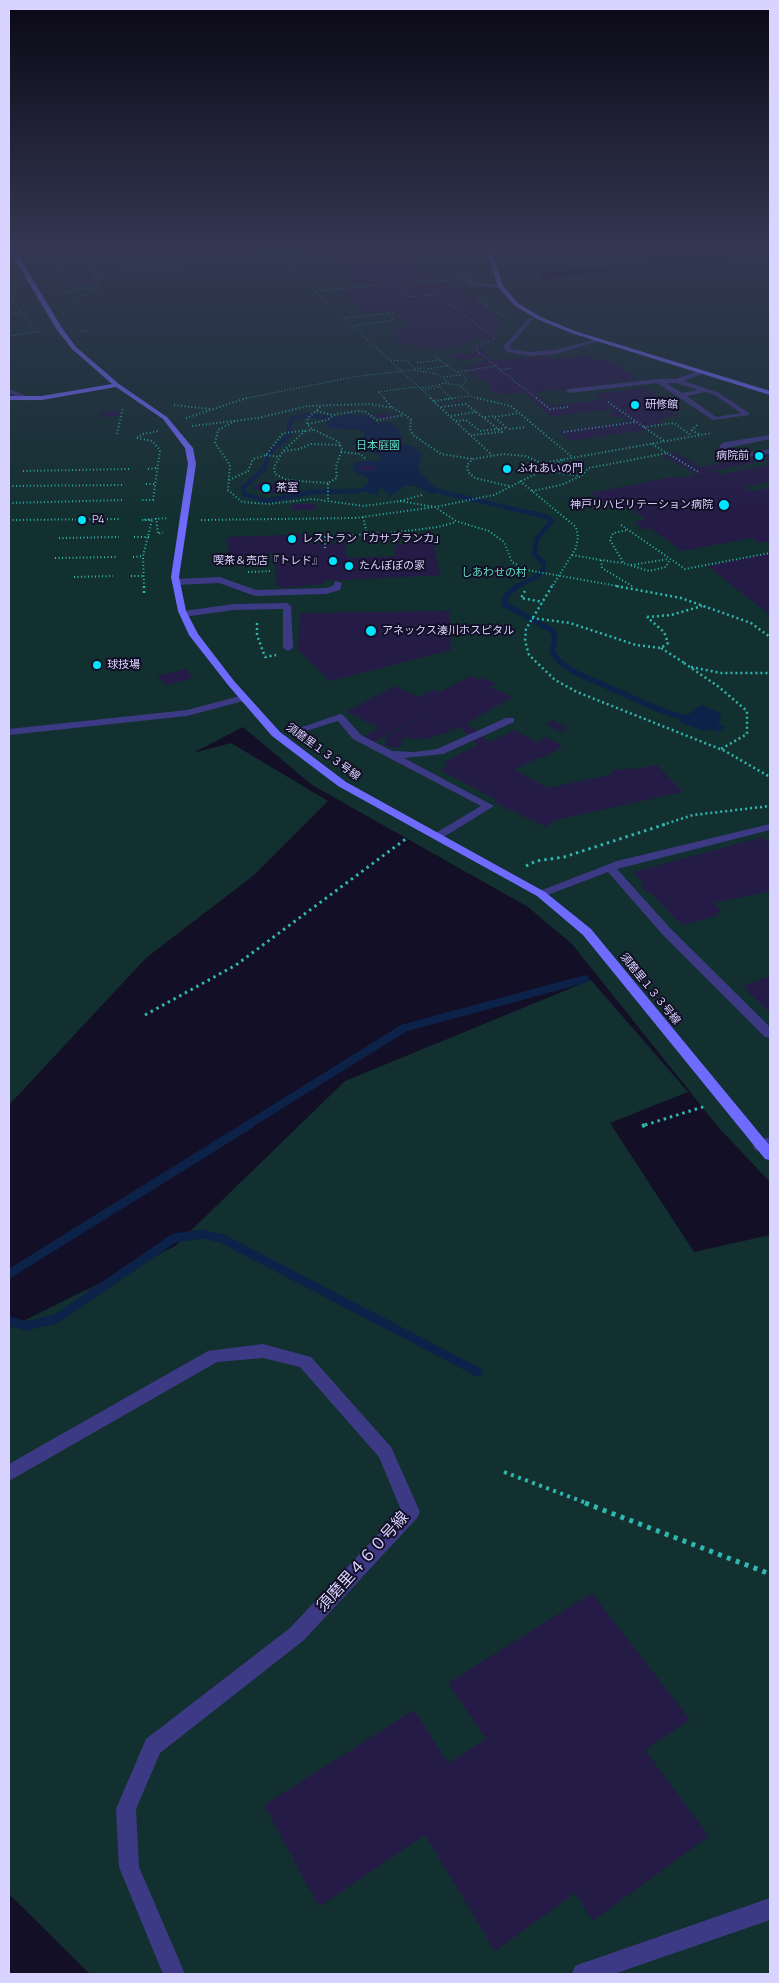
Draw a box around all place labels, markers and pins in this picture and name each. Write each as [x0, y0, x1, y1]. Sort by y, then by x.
place label: 研修館 [645, 398, 678, 412]
marker: 研修館 [629, 399, 641, 411]
place label: 病院前 [716, 449, 749, 463]
marker: 病院前 [753, 450, 765, 462]
place label: ふれあいの門 [517, 462, 583, 476]
marker: ふれあいの門 [501, 463, 513, 475]
place label: 茶室 [276, 481, 298, 495]
marker: 茶室 [260, 482, 272, 494]
place label: 神戸リハビリテーション病院 [570, 498, 713, 512]
marker: 神戸リハビリテーション病院 [717, 498, 731, 512]
place label: P4 [92, 513, 105, 527]
marker: P4 [76, 514, 88, 526]
place label: レストラン「カサブランカ」 [302, 532, 445, 546]
marker: レストラン「カサブランカ」 [286, 533, 298, 545]
place label: 喫茶＆売店『トレド』 [213, 554, 323, 568]
marker: 喫茶＆売店『トレド』 [327, 555, 339, 567]
place label: たんぽぽの家 [359, 559, 425, 573]
marker: たんぽぽの家 [343, 560, 355, 572]
marker: アネックス湊川ホスピタル [364, 624, 378, 638]
place label: アネックス湊川ホスピタル [382, 624, 514, 638]
place label: 球技場 [107, 658, 140, 672]
marker: 球技場 [91, 659, 103, 671]

